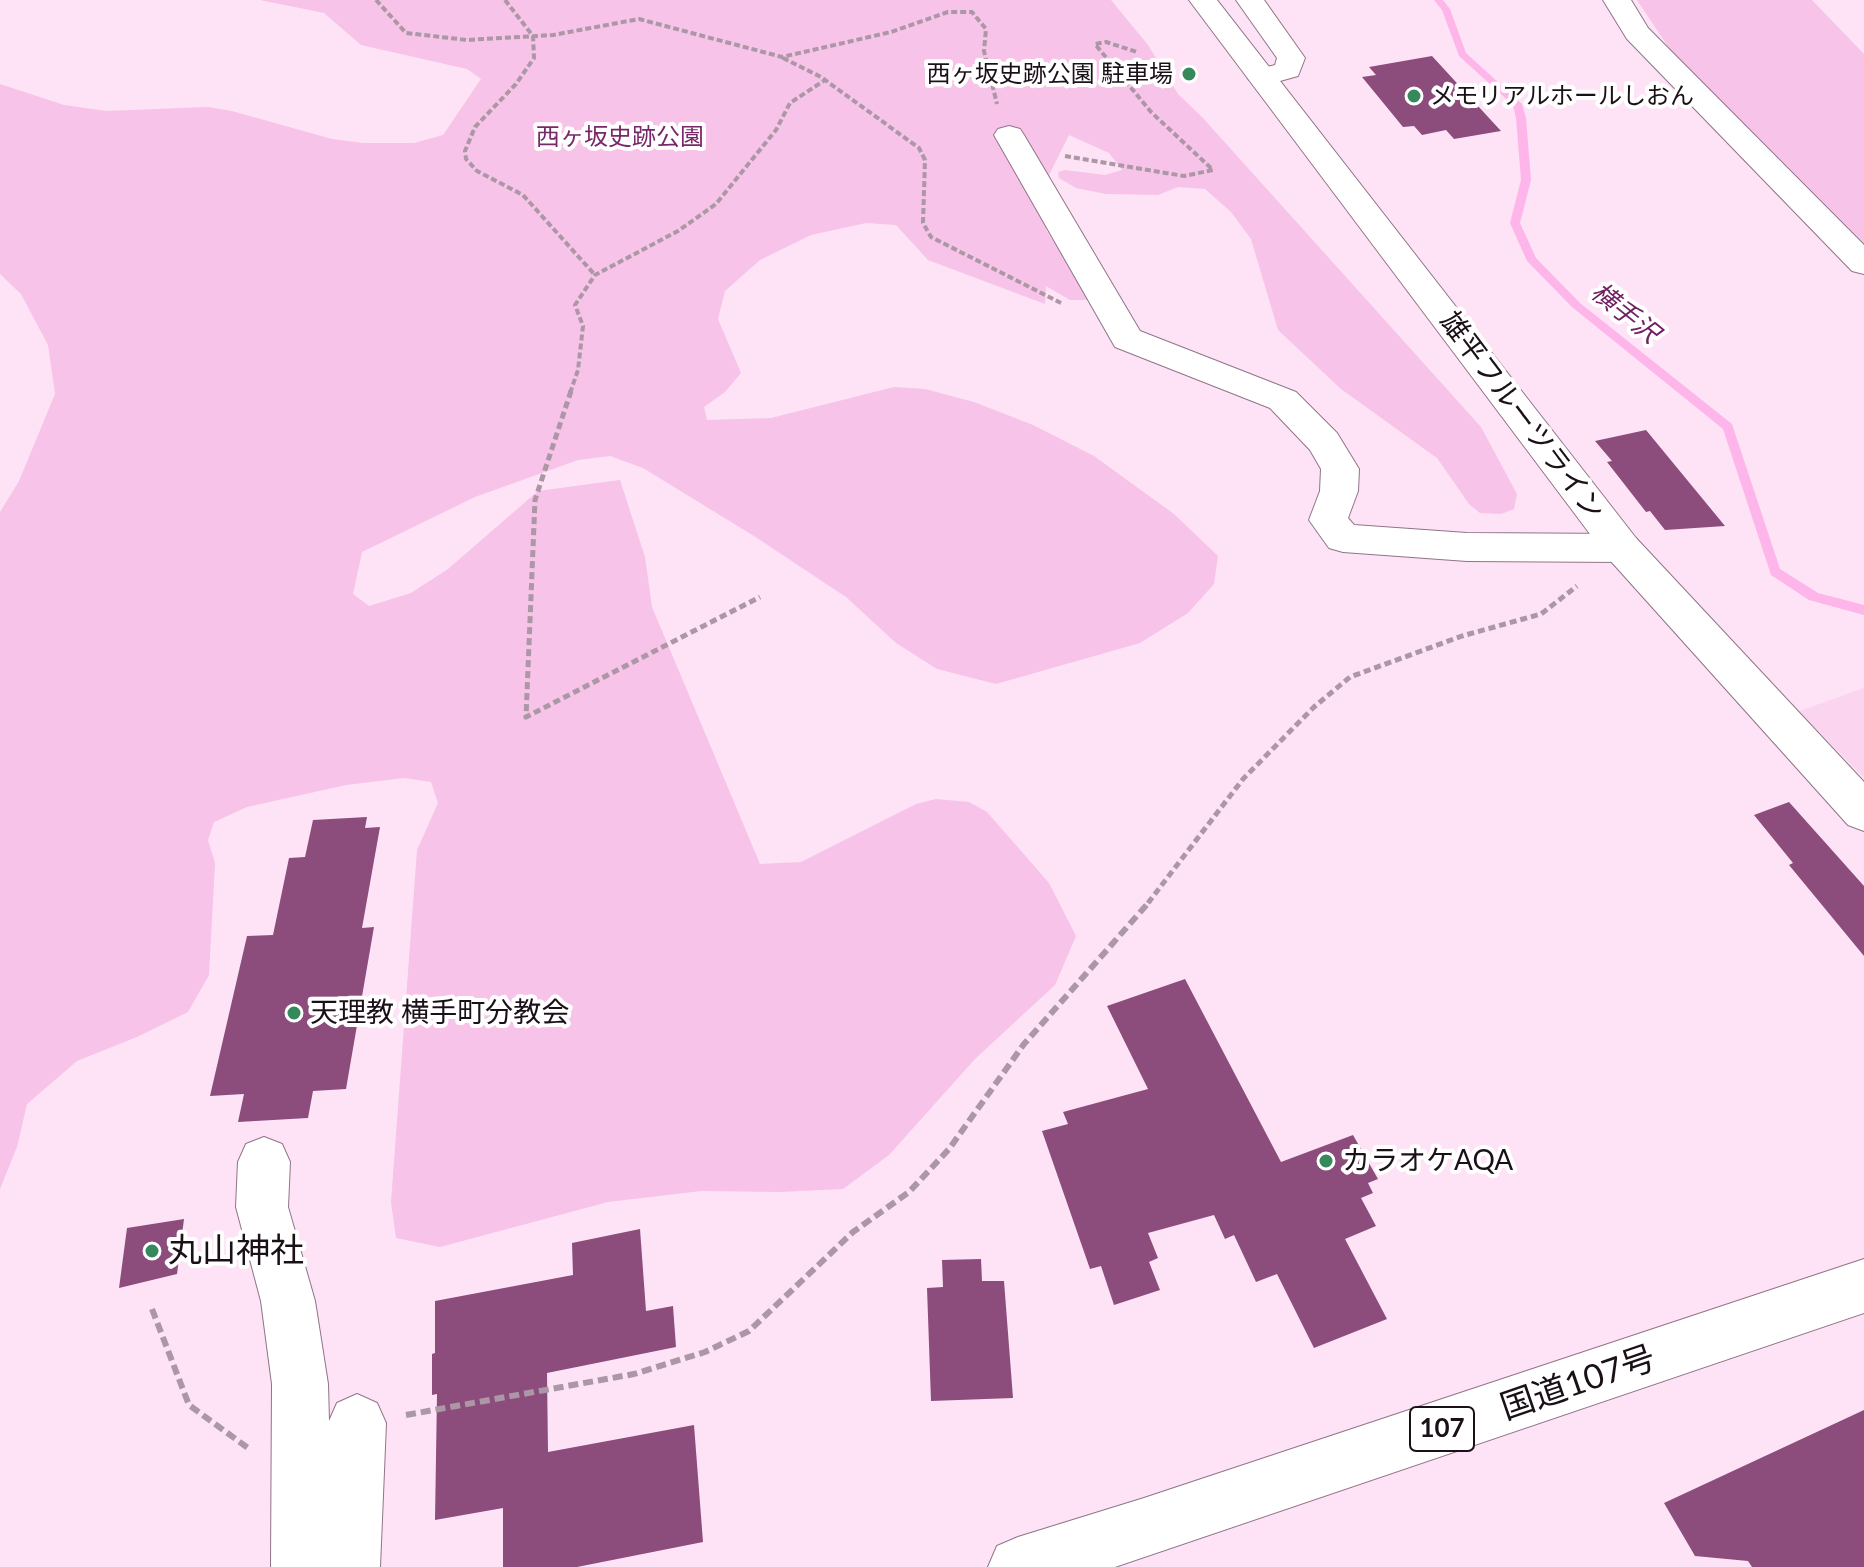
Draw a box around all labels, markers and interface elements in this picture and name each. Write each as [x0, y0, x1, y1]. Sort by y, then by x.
place label: 西ヶ坂史跡公園 駐車場 [927, 60, 1173, 88]
marker: 西ヶ坂史跡公園 駐車場 [1180, 65, 1198, 83]
place label: メモリアルホールしおん [1430, 82, 1694, 110]
marker: メモリアルホールしおん [1405, 87, 1423, 105]
park label: 西ヶ坂史跡公園 [536, 123, 704, 151]
water label: 横手沢 [1585, 276, 1665, 350]
street label: 雄平フルーツライン [1433, 305, 1611, 527]
place label: 天理教 横手町分教会 [310, 996, 569, 1030]
marker: 天理教 横手町分教会 [285, 1004, 303, 1022]
place label: カラオケAQA [1342, 1144, 1513, 1178]
marker: カラオケAQA [1317, 1152, 1335, 1170]
place label: 丸山神社 [168, 1231, 304, 1271]
marker: 丸山神社 [143, 1242, 161, 1260]
street label: 国道107号 [1495, 1337, 1661, 1429]
road number: 107 [1410, 1407, 1474, 1451]

